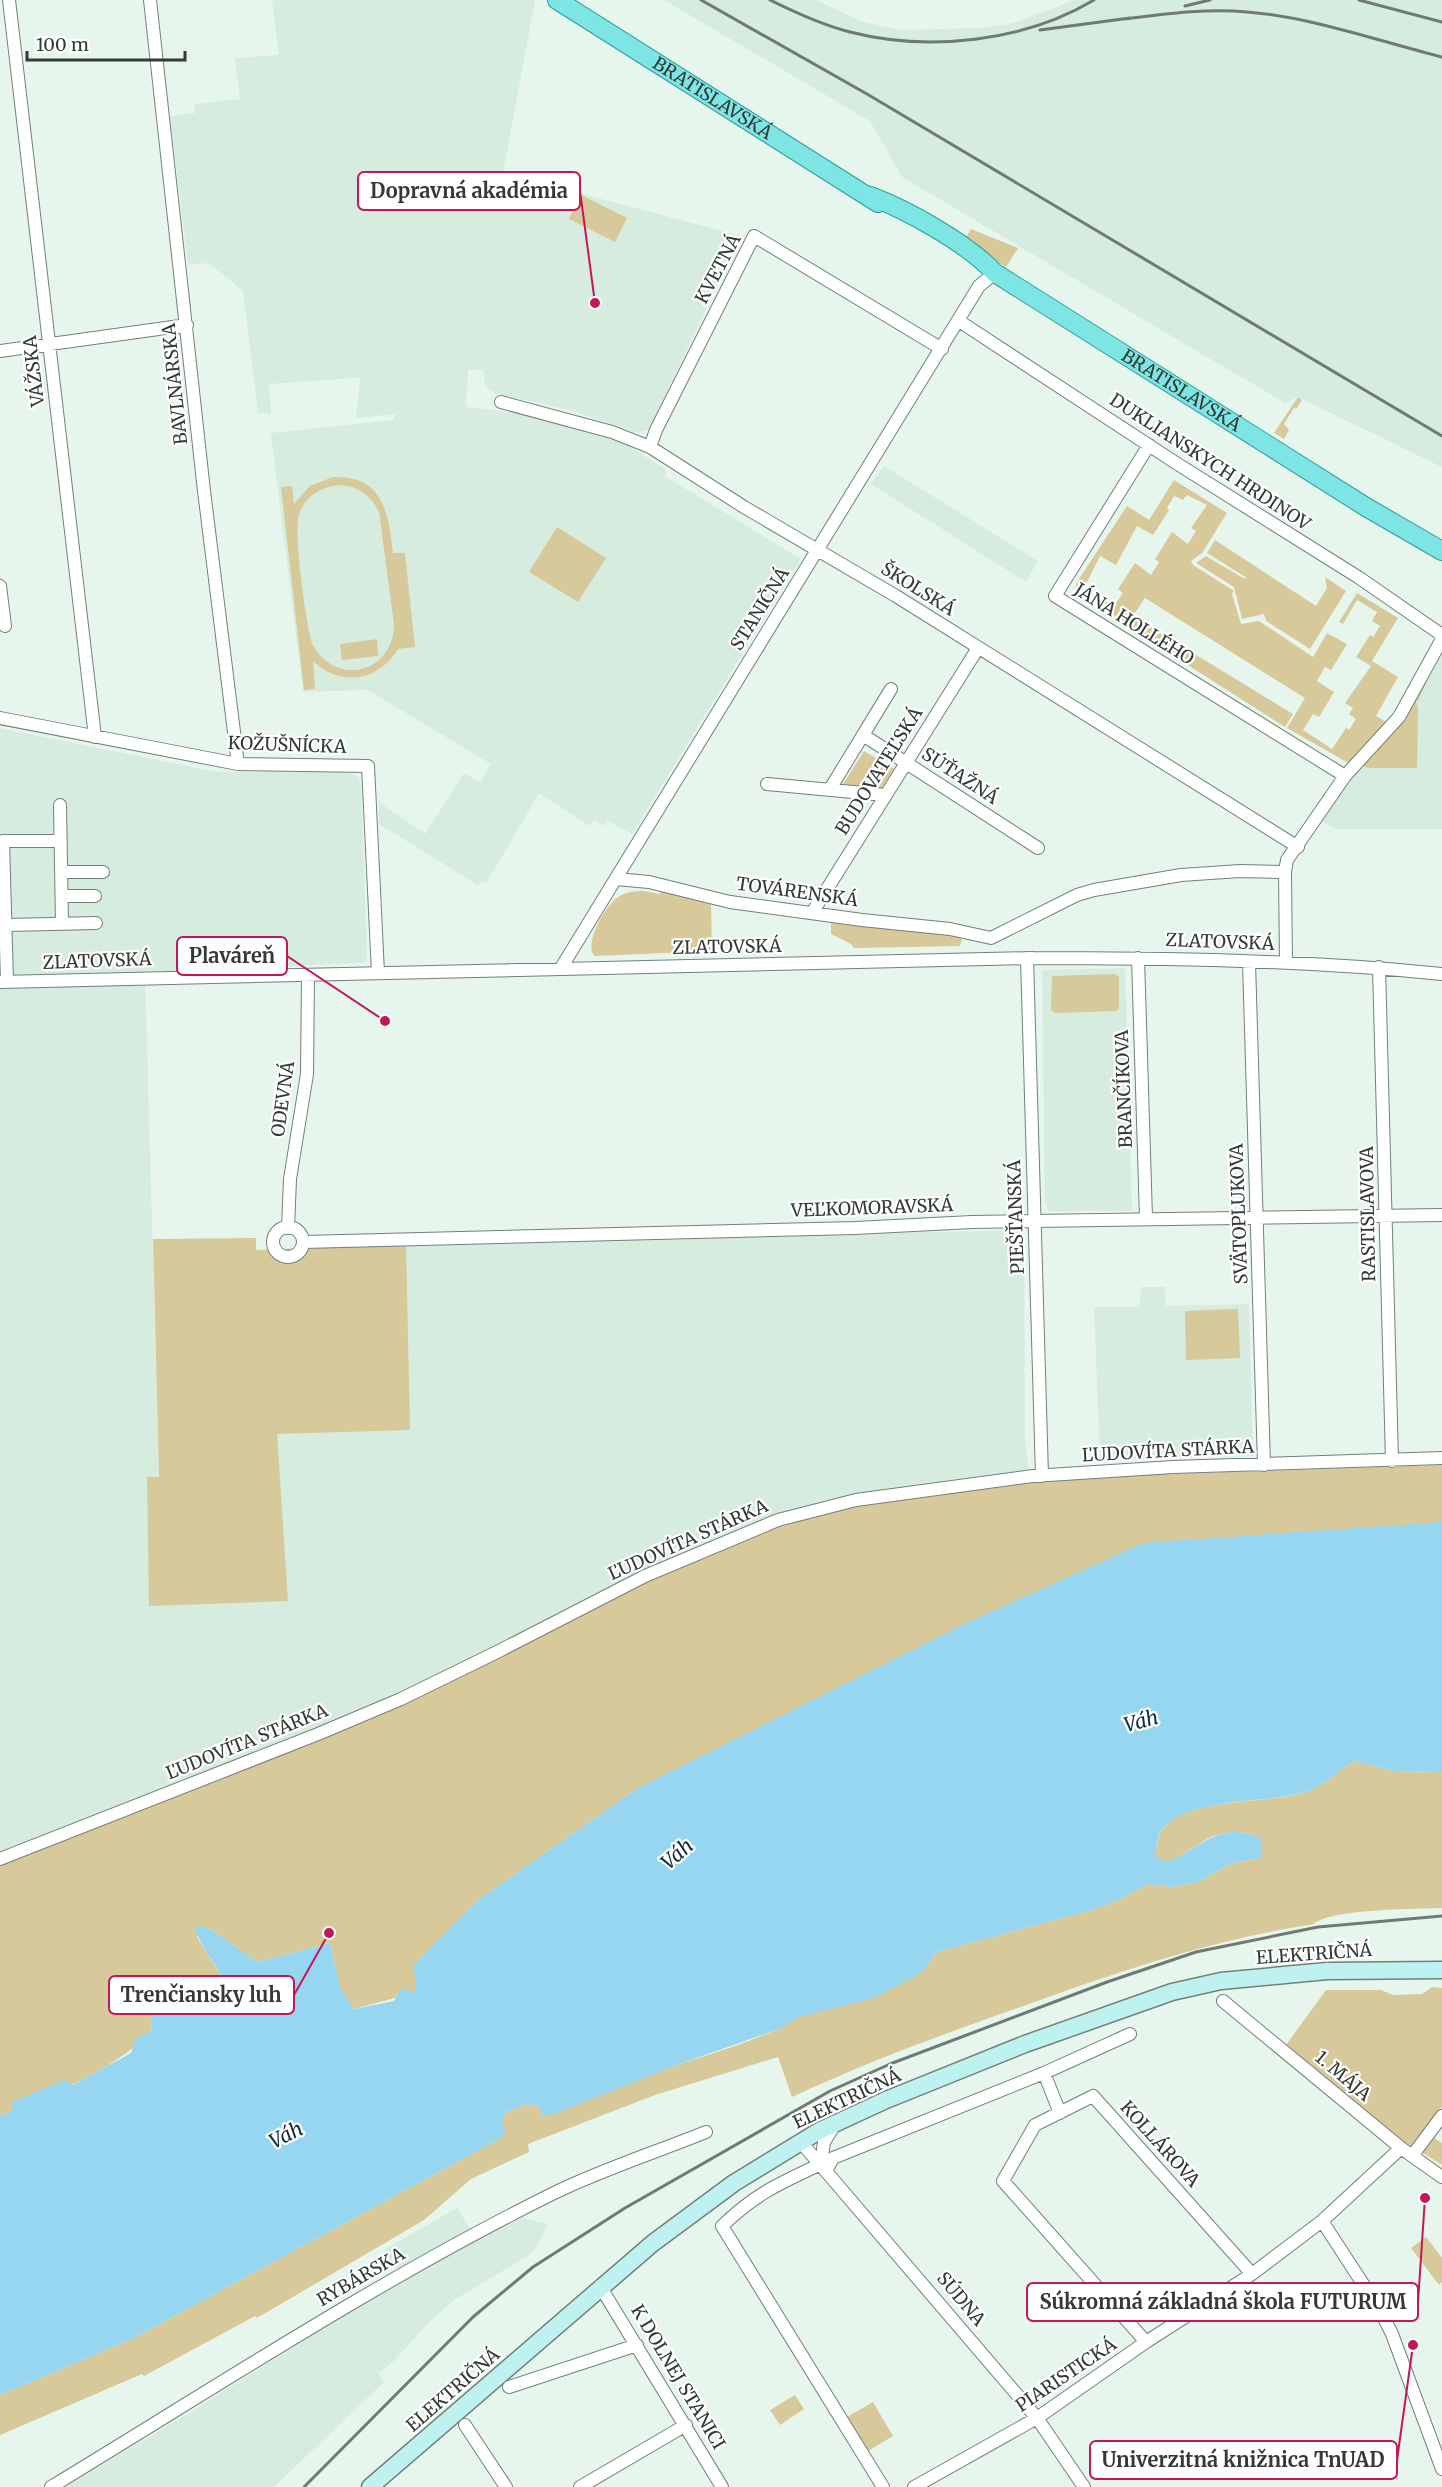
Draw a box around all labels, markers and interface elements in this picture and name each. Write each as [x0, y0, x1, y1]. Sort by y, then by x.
scale bar [27, 24, 184, 62]
text: 100 m [36, 33, 89, 56]
street label: BRATISLAVSKÁ [649, 52, 777, 144]
callout: Dopravná akadémia [358, 172, 580, 210]
text: Dopravná akadémia [370, 178, 568, 203]
street label: KVETNÁ [690, 230, 746, 308]
street label: BAVLNÁRSKA [157, 322, 192, 446]
street label: VÁŽSKA [18, 334, 49, 409]
street label: BRATISLAVSKÁ [1117, 344, 1246, 437]
street label: DUKLIANSKYCH HRDINOV [1105, 388, 1316, 536]
street label: ŠKOLSKÁ [877, 557, 960, 621]
street label: STANIČNÁ [725, 563, 794, 654]
street label: JÁNA HOLLÉHO [1069, 577, 1198, 670]
street label: BUDOVATEĽSKÁ [830, 702, 927, 839]
street label: KOŽUŠNÍCKA [227, 731, 347, 758]
street label: SÚŤAŽNÁ [918, 742, 1003, 809]
street label: TOVÁRENSKÁ [735, 872, 860, 911]
street label: ZLATOVSKÁ [1165, 928, 1275, 955]
street label: ZLATOVSKÁ [672, 934, 782, 959]
callout: Plaváreň [177, 937, 287, 975]
text: Plaváreň [189, 943, 276, 968]
street label: ZLATOVSKÁ [42, 947, 152, 974]
street label: BRANČÍKOVA [1110, 1029, 1137, 1149]
street label: ODEVNÁ [266, 1059, 299, 1138]
street label: SVÄTOPLUKOVA [1225, 1143, 1252, 1285]
street label: RASTISLAVOVA [1355, 1146, 1380, 1282]
street label: PIEŠŤANSKÁ [1002, 1159, 1029, 1275]
street label: VEĽKOMORAVSKÁ [789, 1193, 954, 1222]
street label: ĽUDOVÍTA STÁRKA [1081, 1434, 1255, 1466]
street label: ĽUDOVÍTA STÁRKA [604, 1494, 772, 1585]
street label: ĽUDOVÍTA STÁRKA [163, 1698, 331, 1785]
water label: Váh [1121, 1704, 1161, 1737]
water label: Váh [655, 1833, 698, 1874]
street label: ELEKTRIČNÁ [1255, 1938, 1373, 1969]
callout: Trenčiansky luh [109, 1976, 294, 2014]
text: Trenčiansky luh [120, 1982, 282, 2007]
street label: 1. MÁJA [1311, 2046, 1376, 2106]
street label: ELEKTRIČNÁ [789, 2063, 905, 2134]
street label: KOLLÁROVA [1116, 2096, 1205, 2192]
water label: Váh [265, 2116, 307, 2154]
street label: RYBÁRSKA [313, 2242, 409, 2311]
street label: SÚDNA [932, 2267, 991, 2331]
callout: Súkromná základná škola FUTURUM [1027, 2283, 1418, 2321]
text: Súkromná základná škola FUTURUM [1040, 2289, 1407, 2314]
street label: K DOLNEJ STANICI [626, 2300, 731, 2453]
street label: PIARISTICKÁ [1011, 2332, 1121, 2417]
street label: ELEKTRIČNÁ [401, 2343, 504, 2436]
callout: Univerzitná knižnica TnUAD [1090, 2441, 1397, 2479]
text: Univerzitná knižnica TnUAD [1102, 2447, 1385, 2472]

